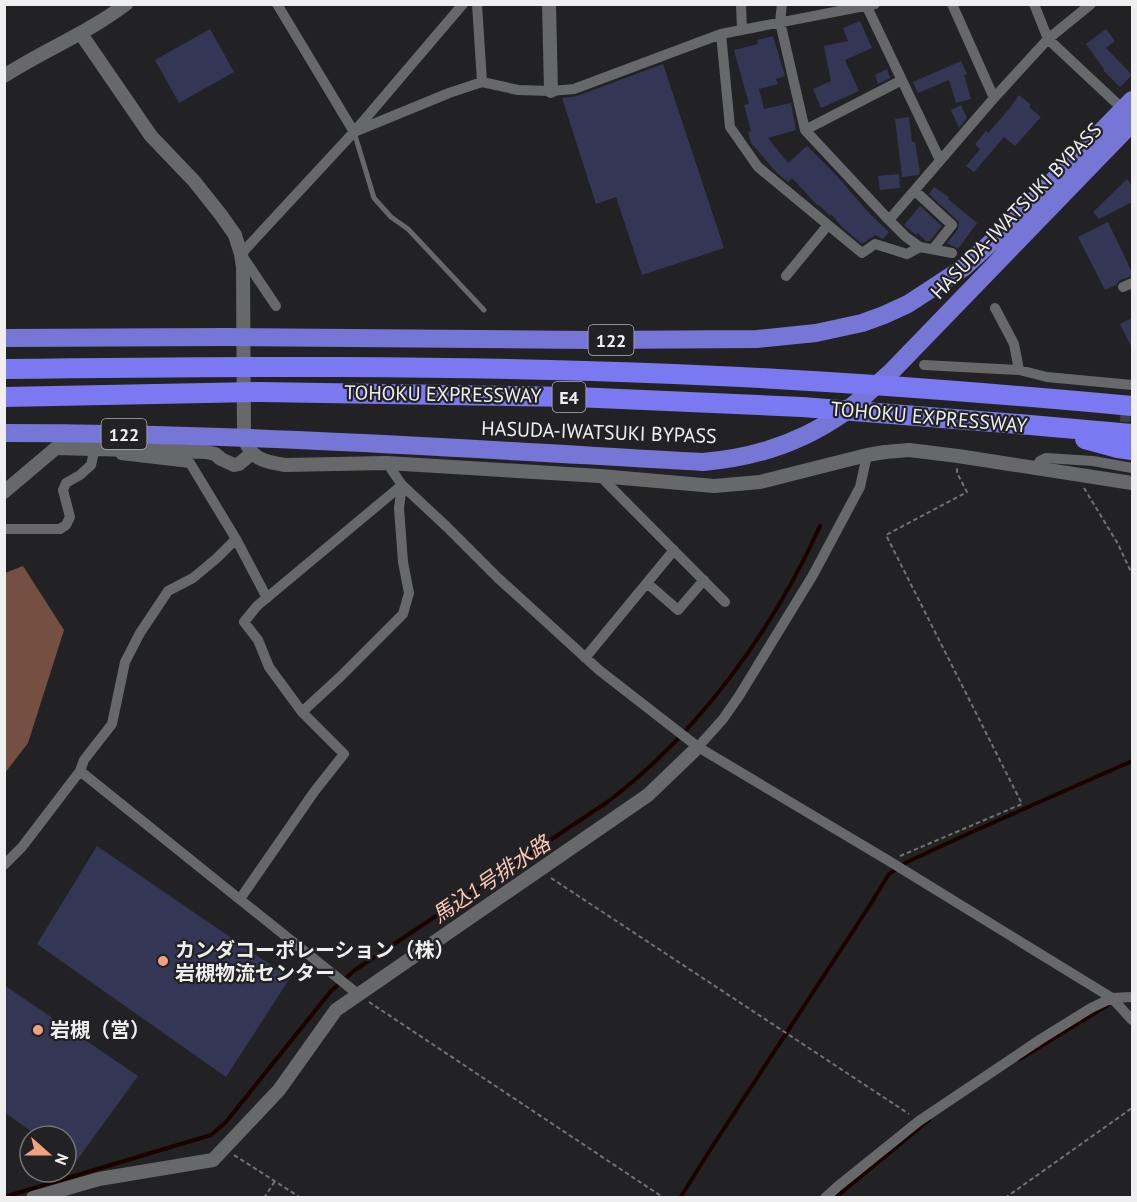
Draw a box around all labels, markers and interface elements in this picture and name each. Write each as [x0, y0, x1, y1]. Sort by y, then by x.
street label: HASUDA-IWATSUKI BYPASS [925, 117, 1107, 305]
road number: 122 [588, 325, 634, 355]
street label: TOHOKU EXPRESSWAY [344, 379, 543, 409]
road number: E4 [552, 382, 586, 412]
street label: TOHOKU EXPRESSWAY [830, 395, 1029, 439]
street label: HASUDA-IWATSUKI BYPASS [481, 415, 717, 449]
road number: 122 [102, 419, 146, 449]
water label: 馬込1号排水路 [427, 828, 557, 928]
place label: カンダコーポレーション（株） 岩槻物流センター [175, 937, 455, 986]
marker: カンダコーポレーション（株） 岩槻物流センター [156, 954, 170, 968]
place label: 岩槻（営） [50, 1017, 150, 1043]
marker: 岩槻（営） [31, 1023, 45, 1037]
north arrow [18, 1124, 78, 1184]
text: N [51, 1151, 73, 1168]

